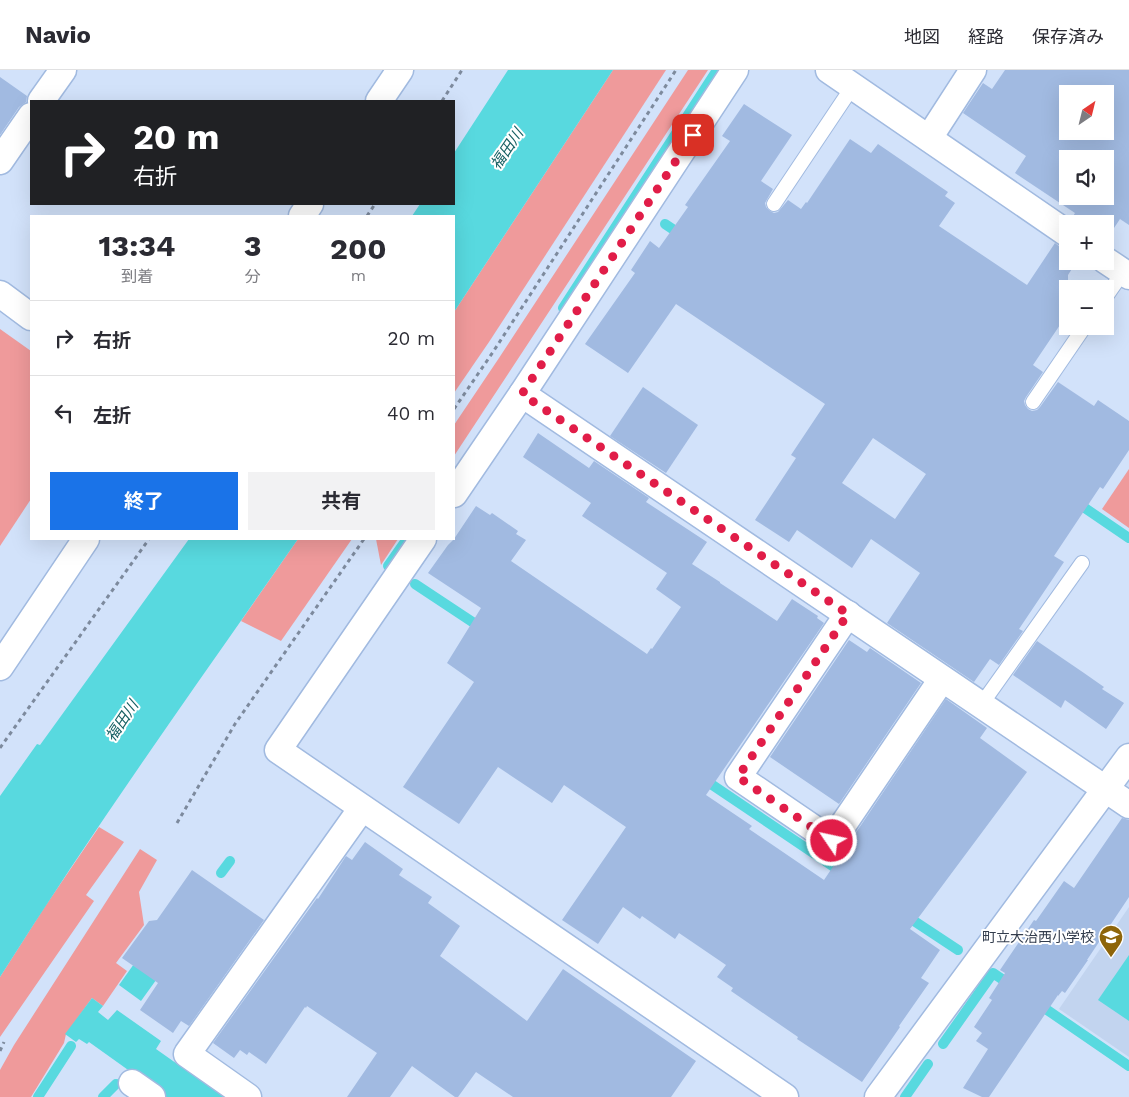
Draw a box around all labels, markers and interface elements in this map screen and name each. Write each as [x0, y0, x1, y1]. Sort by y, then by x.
text: Navio [25, 21, 91, 49]
text: 地図 [904, 26, 940, 47]
text: 経路 [968, 26, 1004, 47]
text: 保存済み [1032, 26, 1104, 47]
north arrow [1059, 85, 1114, 140]
map controls [1059, 85, 1114, 335]
pin [672, 114, 714, 156]
text: 20 m [133, 116, 219, 158]
icon: right [50, 120, 115, 185]
icon: arrive [679, 121, 707, 149]
water label: 福田川 [487, 124, 528, 173]
button: sound [1059, 150, 1114, 205]
text: 右折 [133, 164, 177, 189]
button: + [1059, 215, 1114, 270]
text: 13:34 [98, 228, 175, 263]
text: 3 [244, 228, 262, 263]
text: 200 [330, 231, 387, 266]
text: m [351, 266, 366, 285]
text: 到着 [121, 267, 153, 286]
text: 分 [245, 267, 261, 286]
button: − [1059, 280, 1114, 335]
icon: right [50, 324, 78, 352]
text: 20 m [388, 327, 435, 350]
text: 右折 [93, 329, 131, 352]
icon: left [50, 399, 78, 427]
text: 40 m [387, 402, 435, 425]
text: 左折 [93, 404, 131, 427]
button: 終了 [50, 472, 238, 530]
button: 共有 [248, 472, 435, 530]
water label: 福田川 [102, 696, 143, 745]
position arrow [805, 814, 857, 866]
school or university icon: 町立大治西小学校 [1098, 924, 1124, 958]
place label: 町立大治西小学校 [982, 929, 1094, 945]

